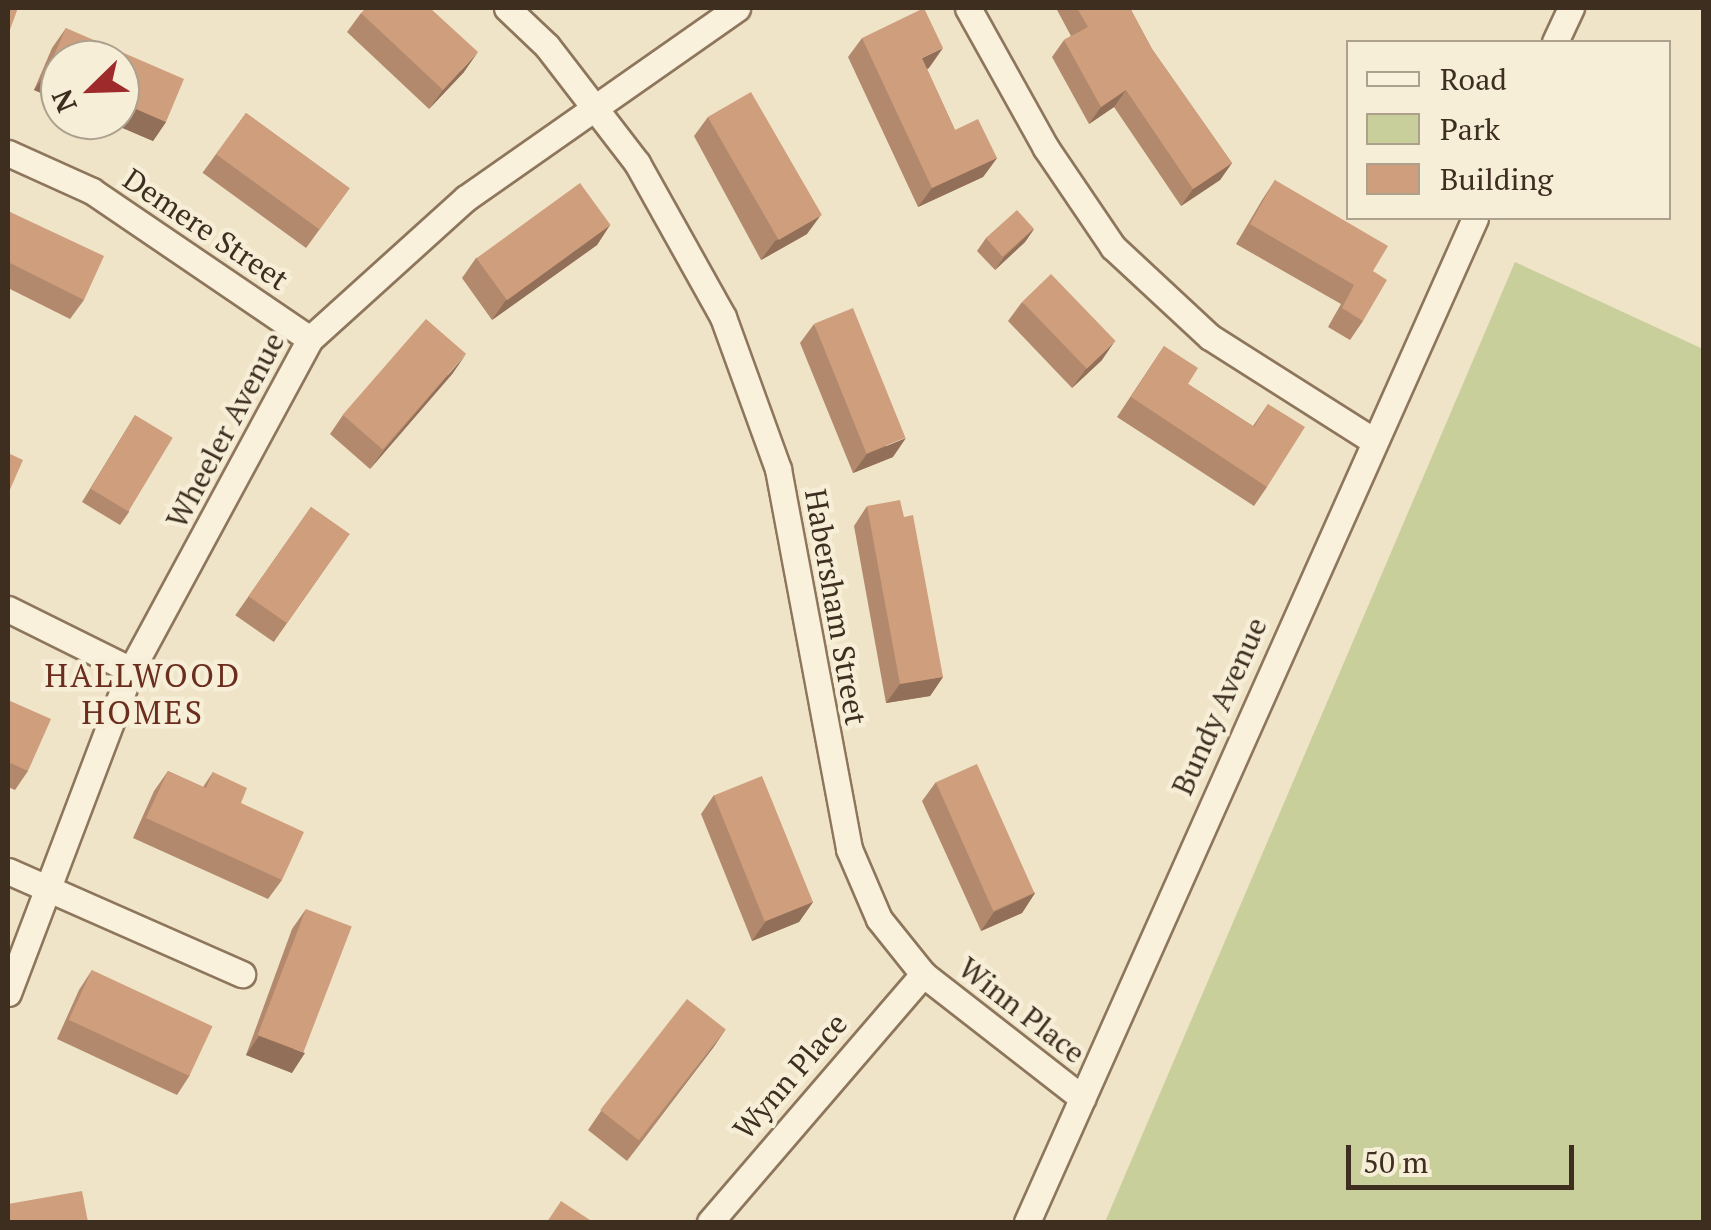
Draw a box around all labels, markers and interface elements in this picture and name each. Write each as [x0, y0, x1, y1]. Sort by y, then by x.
north arrow [40, 40, 140, 140]
legend [1346, 40, 1671, 220]
text: Road [1440, 59, 1507, 99]
text: N [43, 84, 85, 118]
text: Park [1440, 109, 1500, 149]
text: Building [1440, 159, 1553, 199]
street label: Demere Street [117, 161, 295, 297]
street label: Wheeler Avenue [158, 326, 292, 534]
street label: Habersham Street [798, 486, 874, 728]
street label: Bundy Avenue [1164, 612, 1274, 800]
district label: HALLWOOD HOMES [44, 657, 242, 732]
street label: Winn Place [952, 949, 1092, 1071]
street label: Wynn Place [726, 1006, 854, 1146]
scale bar [1351, 1125, 1578, 1187]
text: 50 m [1363, 1142, 1428, 1182]

